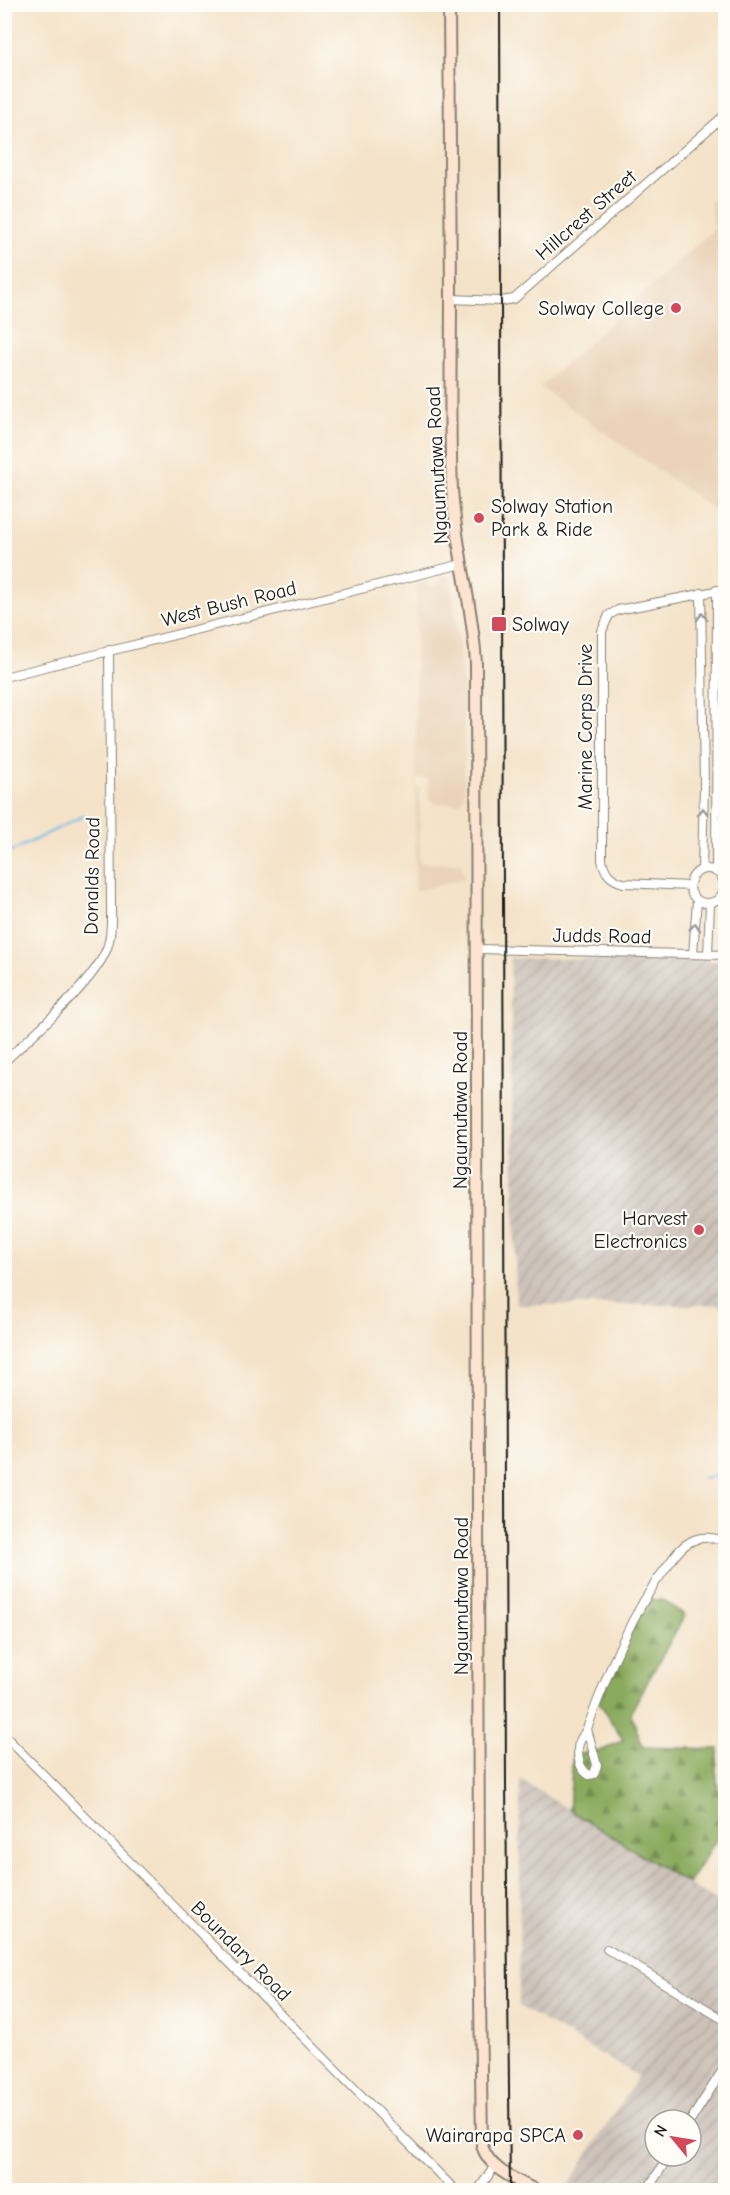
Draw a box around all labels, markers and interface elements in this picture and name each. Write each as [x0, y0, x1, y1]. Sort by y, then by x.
street label: Hillcrest Street [531, 164, 642, 265]
place label: Solway College [538, 297, 664, 320]
marker: Solway College [669, 301, 683, 315]
street label: Ngaumutawa Road [421, 385, 453, 545]
place label: Solway Station Park & Ride [491, 495, 613, 541]
marker: Solway Station Park & Ride [472, 511, 486, 525]
street label: West Bush Road [159, 576, 299, 632]
one-way arrow [696, 612, 709, 621]
place label: Solway [512, 613, 569, 636]
marker: Solway [490, 615, 508, 633]
street label: Marine Corps Drive [574, 644, 597, 810]
one-way arrow [697, 807, 709, 816]
street label: Donalds Road [79, 817, 105, 935]
one-way arrow [688, 923, 701, 932]
street label: Judds Road [552, 924, 652, 948]
street label: Ngaumutawa Road [449, 1031, 472, 1189]
place label: Harvest Electronics [593, 1207, 688, 1253]
marker: Harvest Electronics [692, 1223, 706, 1237]
street label: Ngaumutawa Road [450, 1517, 473, 1675]
street label: Boundary Road [186, 1896, 296, 2006]
north arrow [643, 2108, 703, 2168]
text: N [650, 2122, 671, 2140]
place label: Wairarapa SPCA [426, 2124, 566, 2147]
marker: Wairarapa SPCA [571, 2128, 585, 2142]

